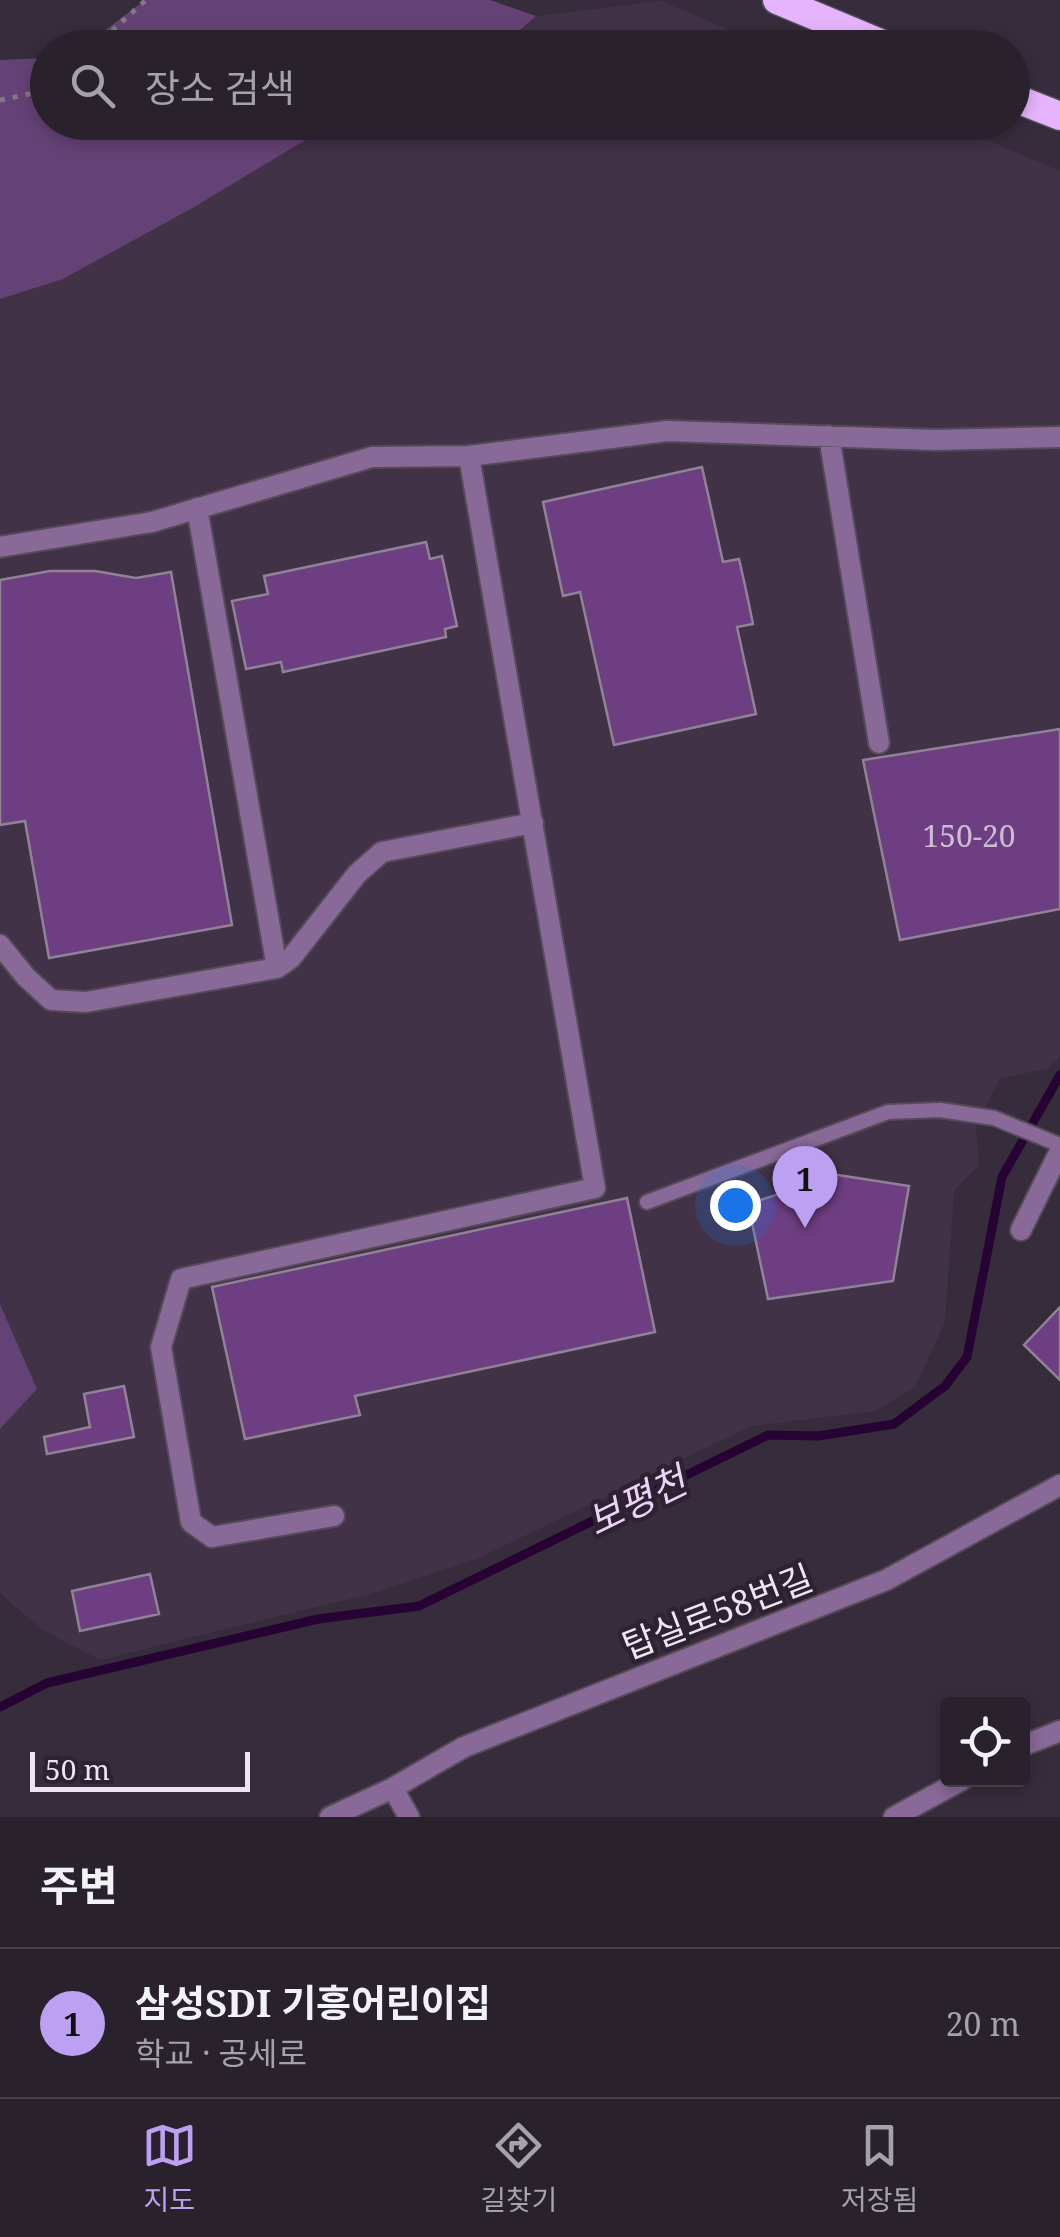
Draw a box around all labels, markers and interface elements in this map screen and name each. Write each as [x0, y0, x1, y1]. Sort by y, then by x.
search box [30, 30, 1030, 140]
icon: search [65, 58, 120, 113]
text: 장소 검색 [145, 61, 295, 113]
house number: 150-20 [922, 815, 1016, 856]
pin: 1 [772, 1146, 838, 1228]
your location [710, 1180, 761, 1231]
water label: 보평천 [577, 1452, 698, 1546]
street label: 탑실로58번길 [615, 1553, 819, 1669]
map controls [940, 1697, 1030, 1787]
button: locate [940, 1697, 1030, 1787]
scale bar [30, 1747, 250, 1792]
text: 50 m [45, 1750, 110, 1788]
text: 주변 [40, 1856, 117, 1913]
text: 삼성SDI 기흥어린이집 [135, 1976, 491, 2028]
text: 1 [63, 2002, 82, 2045]
text: 20 m [946, 2002, 1020, 2045]
text: 학교 · 공세로 [135, 2031, 307, 2074]
tab: 지도 [142, 2118, 197, 2218]
tab: 길찾기 [480, 2118, 557, 2218]
tab: 저장됨 [841, 2118, 918, 2218]

